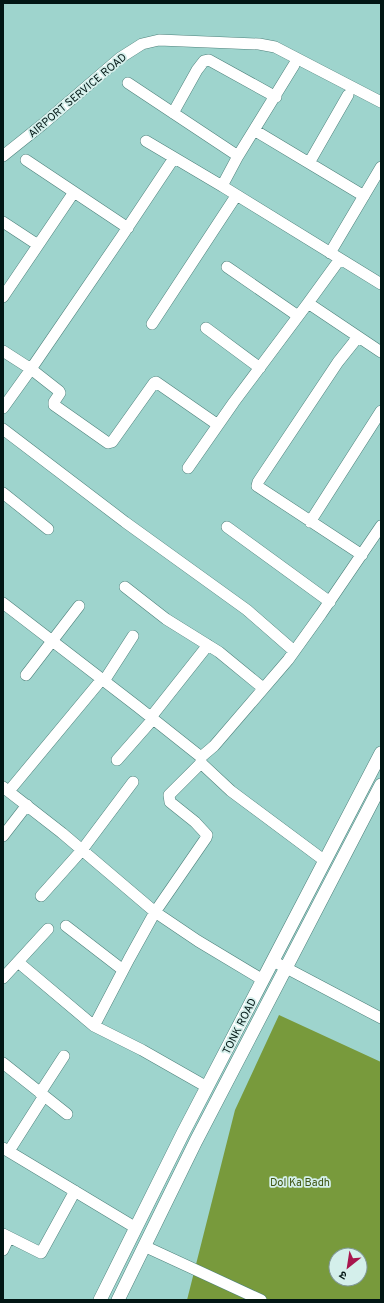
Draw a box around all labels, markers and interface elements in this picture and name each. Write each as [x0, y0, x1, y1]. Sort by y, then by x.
street label: AIRPORT SERVICE ROAD [25, 50, 130, 141]
street label: TONK ROAD [220, 996, 260, 1057]
park label: Dol Ka Badh [270, 1176, 330, 1190]
north arrow [328, 1247, 368, 1287]
text: उ [337, 1267, 350, 1282]

